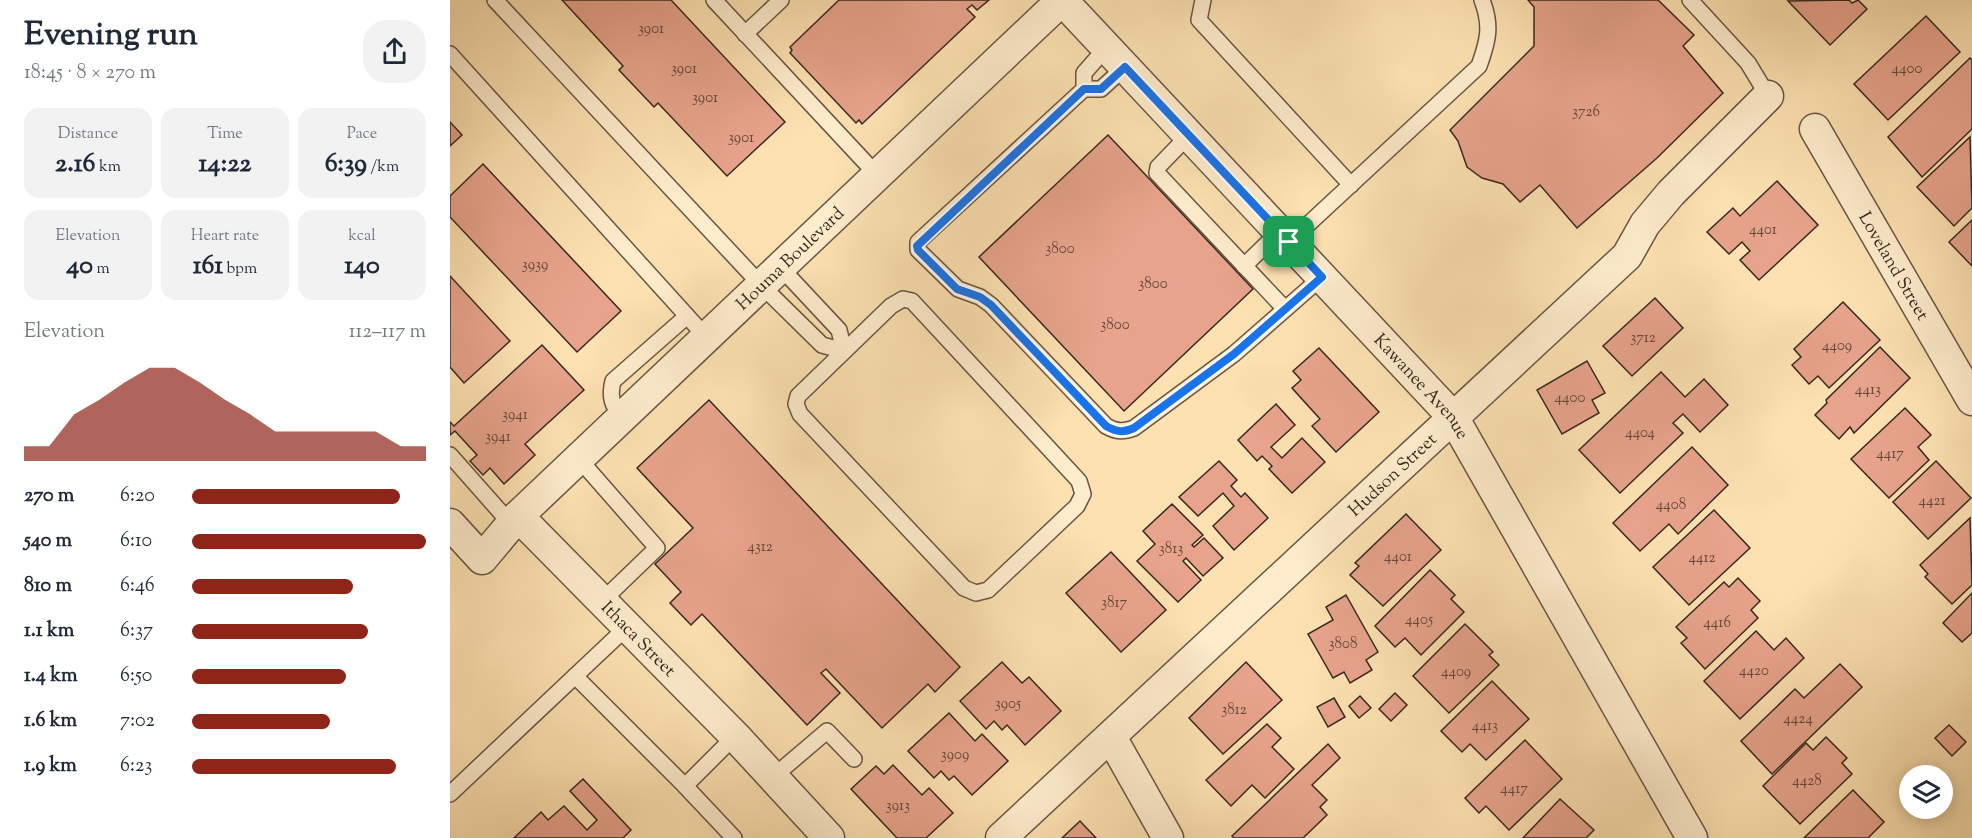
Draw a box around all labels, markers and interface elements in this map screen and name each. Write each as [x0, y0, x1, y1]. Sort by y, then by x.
text: Evening run [24, 12, 198, 60]
house number: 3901 [638, 19, 664, 40]
button: share [363, 20, 426, 83]
text: 18:45 · 8 × 270 m [24, 59, 156, 88]
house number: 3901 [671, 59, 697, 80]
house number: 4400 [1892, 59, 1922, 80]
house number: 3901 [692, 88, 718, 109]
house number: 3726 [1572, 102, 1600, 123]
text: Distance [58, 123, 118, 146]
text: Time [207, 123, 243, 146]
text: Pace [347, 123, 377, 146]
house number: 3901 [728, 128, 754, 149]
text: 2.16 [55, 146, 96, 183]
text: 14:22 [198, 146, 252, 183]
text: 6:39 [325, 146, 367, 183]
text: km [96, 156, 121, 179]
text: /km [367, 156, 399, 179]
street label: Houma Boulevard [731, 202, 851, 317]
street label: Loveland Street [1851, 208, 1934, 326]
pin [1263, 216, 1314, 267]
house number: 4401 [1749, 220, 1777, 241]
text: Elevation [56, 225, 120, 248]
text: Heart rate [191, 225, 259, 248]
text: kcal [348, 225, 376, 248]
icon: arrive [1272, 225, 1305, 258]
house number: 3800 [1045, 239, 1075, 260]
text: 40 [66, 248, 93, 285]
text: 161 [193, 248, 223, 285]
text: 140 [344, 248, 380, 285]
house number: 3939 [522, 255, 548, 276]
text: m [93, 258, 110, 281]
text: bpm [223, 258, 257, 281]
house number: 3800 [1138, 274, 1168, 295]
house number: 3800 [1100, 315, 1130, 336]
text: Elevation [24, 318, 105, 347]
text: 112–117 m [349, 318, 426, 347]
house number: 3712 [1630, 328, 1656, 349]
street label: Kawanee Avenue [1366, 329, 1474, 445]
house number: 4409 [1822, 336, 1852, 357]
house number: 4413 [1855, 380, 1881, 401]
house number: 4400 [1555, 388, 1585, 409]
house number: 3941 [502, 405, 528, 426]
house number: 4404 [1625, 423, 1655, 444]
house number: 3941 [485, 427, 511, 448]
street label: Hudson Street [1343, 428, 1444, 524]
house number: 4417 [1876, 444, 1904, 465]
text: 270 m [24, 482, 74, 511]
text: 6:20 [120, 482, 155, 511]
house number: 4421 [1918, 491, 1946, 512]
house number: 4408 [1656, 495, 1686, 516]
text: 540 m [24, 527, 72, 556]
text: 6:10 [120, 527, 152, 556]
house number: 4312 [747, 537, 773, 558]
house number: 3813 [1159, 539, 1183, 560]
house number: 4401 [1384, 547, 1412, 568]
house number: 4412 [1688, 548, 1716, 569]
text: 810 m [24, 572, 72, 601]
text: 6:46 [120, 572, 155, 601]
house number: 3817 [1101, 593, 1128, 614]
street label: Ithaca Street [594, 596, 681, 684]
house number: 4405 [1405, 610, 1433, 631]
house number: 4416 [1703, 613, 1731, 634]
text: 1.1 km [24, 617, 74, 646]
text: 6:37 [120, 617, 153, 646]
house number: 3808 [1329, 634, 1358, 655]
house number: 4420 [1739, 661, 1769, 682]
text: 1.4 km [24, 662, 78, 691]
text: 6:50 [120, 662, 152, 691]
house number: 4409 [1441, 662, 1471, 683]
house number: 3905 [995, 694, 1021, 715]
house number: 3812 [1221, 700, 1247, 721]
text: 1.6 km [24, 707, 77, 736]
text: 7:02 [120, 707, 155, 736]
house number: 4424 [1783, 709, 1813, 730]
house number: 4413 [1472, 716, 1498, 737]
house number: 3909 [941, 745, 969, 766]
text: 1.9 km [24, 752, 77, 781]
text: 6:23 [120, 752, 152, 781]
map controls [1899, 765, 1953, 819]
button: layers [1899, 765, 1953, 819]
house number: 4428 [1792, 771, 1822, 792]
house number: 4417 [1500, 779, 1528, 800]
house number: 3913 [886, 796, 910, 817]

